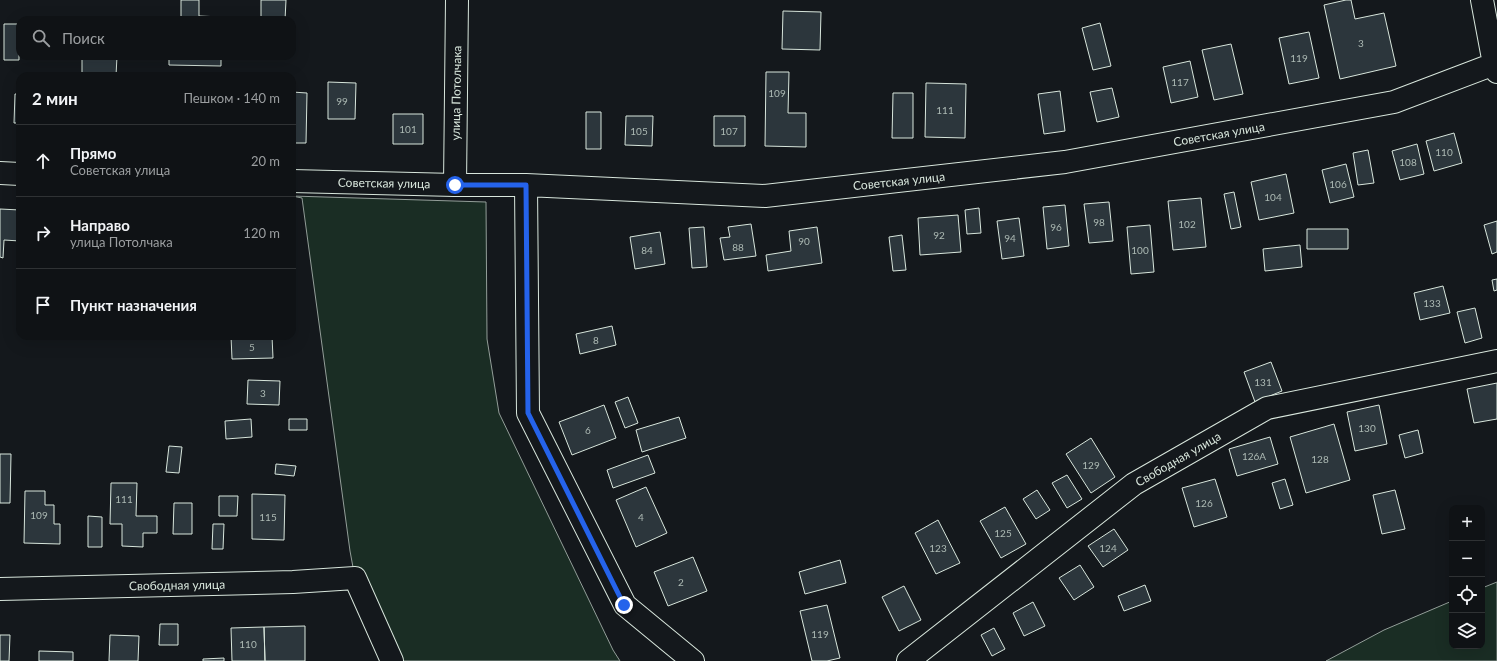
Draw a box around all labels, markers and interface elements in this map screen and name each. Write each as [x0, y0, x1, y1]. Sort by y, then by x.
search box [16, 16, 296, 60]
icon: search [30, 27, 52, 49]
text: Поиск [62, 29, 105, 47]
house number: 3 [1358, 37, 1364, 49]
street label: улица Потолчака [448, 45, 464, 141]
house number: 119 [1290, 52, 1308, 64]
house number: 117 [1171, 76, 1189, 88]
house number: 109 [768, 87, 786, 99]
text: 2 мин [32, 88, 78, 109]
text: Пешком · 140 m [183, 90, 280, 106]
house number: 99 [336, 95, 348, 107]
house number: 111 [936, 104, 954, 116]
street label: Советская улица [1172, 119, 1266, 149]
house number: 101 [399, 123, 417, 135]
house number: 105 [630, 125, 648, 137]
house number: 107 [720, 125, 738, 137]
text: Прямо [70, 144, 116, 162]
house number: 110 [1435, 146, 1453, 158]
icon: ahead [32, 150, 54, 172]
text: 20 m [251, 153, 280, 169]
house number: 108 [1399, 156, 1417, 168]
text: Советская улица [70, 162, 170, 178]
street label: Советская улица [852, 169, 946, 193]
street label: Советская улица [338, 175, 430, 191]
route start [446, 176, 464, 194]
house number: 106 [1329, 178, 1347, 190]
house number: 104 [1264, 191, 1282, 203]
text: Направо [70, 216, 130, 234]
house number: 98 [1093, 216, 1105, 228]
house number: 102 [1178, 218, 1196, 230]
house number: 96 [1050, 221, 1062, 233]
icon: right [32, 222, 54, 244]
text: 120 m [243, 225, 280, 241]
house number: 92 [933, 229, 945, 241]
house number: 94 [1004, 232, 1016, 244]
text: улица Потолчака [70, 234, 173, 250]
house number: 90 [798, 235, 810, 247]
house number: 88 [732, 241, 744, 253]
house number: 84 [641, 244, 653, 256]
house number: 100 [1131, 244, 1149, 256]
icon: arrive [32, 294, 54, 316]
text: Пункт назначения [70, 296, 197, 314]
house number: 133 [1423, 297, 1441, 309]
house number: 8 [593, 334, 599, 346]
house number: 5 [249, 341, 255, 353]
house number: 131 [1254, 376, 1272, 388]
house number: 3 [260, 387, 266, 399]
house number: 130 [1358, 422, 1376, 434]
house number: 6 [585, 424, 591, 436]
street label: Свободная улица [1133, 428, 1223, 490]
house number: 126А [1242, 450, 1266, 462]
house number: 128 [1311, 453, 1329, 465]
house number: 129 [1082, 459, 1100, 471]
house number: 111 [115, 493, 133, 505]
house number: 126 [1195, 497, 1213, 509]
map controls [1449, 505, 1485, 649]
button: + [1449, 505, 1485, 541]
house number: 109 [30, 509, 48, 521]
house number: 115 [259, 511, 277, 523]
house number: 4 [638, 511, 644, 523]
house number: 125 [994, 527, 1012, 539]
button: − [1449, 541, 1485, 577]
house number: 123 [929, 542, 947, 554]
house number: 124 [1099, 542, 1117, 554]
house number: 2 [678, 576, 684, 588]
street label: Свободная улица [129, 577, 225, 593]
button: locate [1449, 577, 1485, 613]
route end [615, 596, 633, 614]
button: layers [1449, 613, 1485, 649]
house number: 119 [811, 628, 829, 640]
house number: 110 [239, 638, 257, 650]

